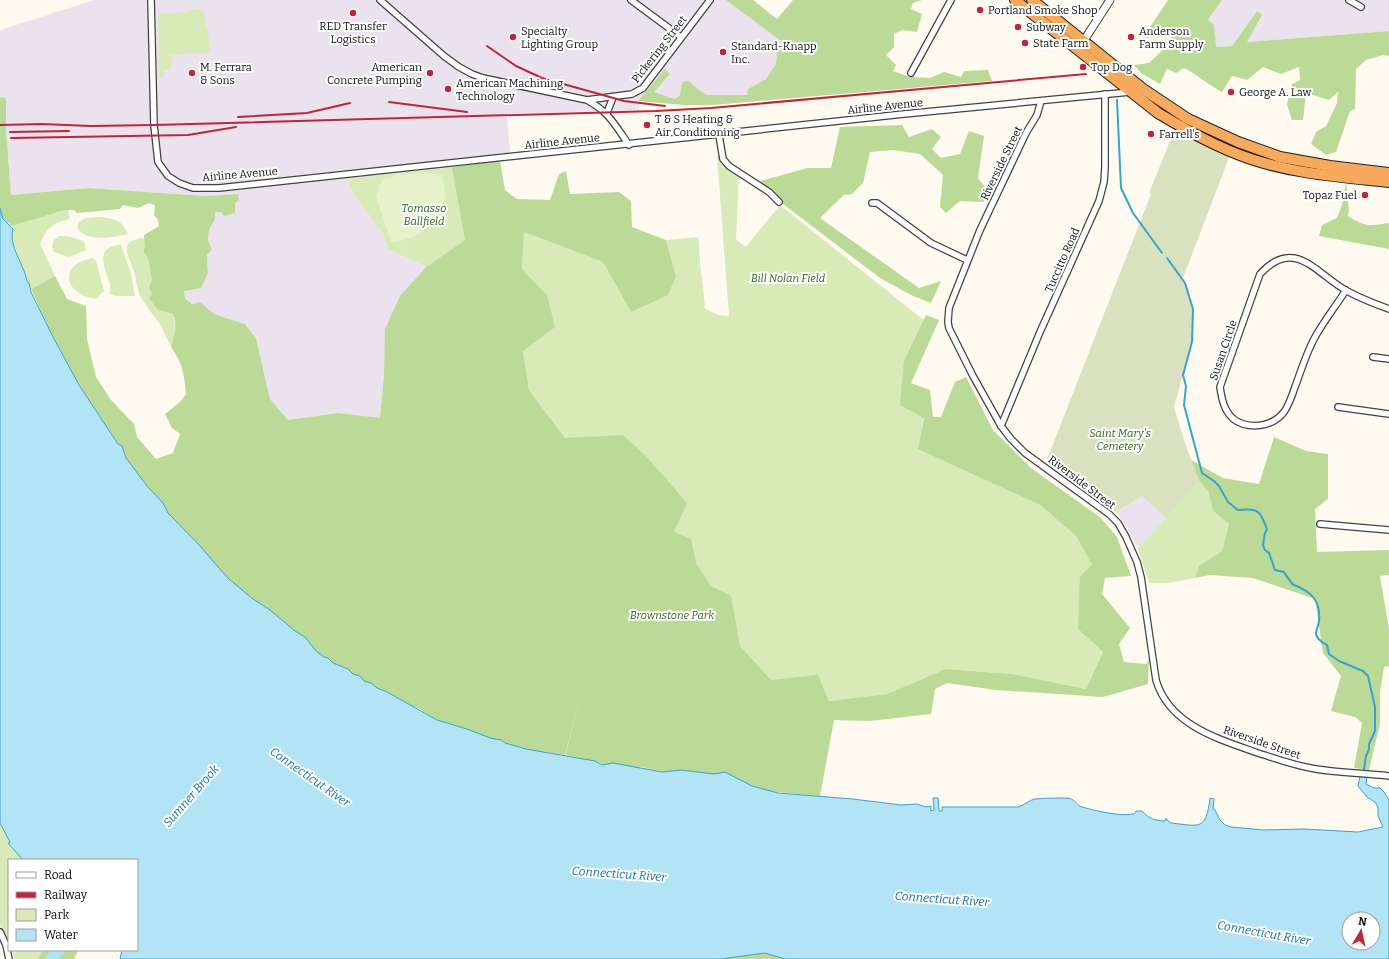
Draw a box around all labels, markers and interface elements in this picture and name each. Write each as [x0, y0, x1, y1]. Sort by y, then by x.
place label: Portland Smoke Shop [988, 4, 1098, 17]
marker: Portland Smoke Shop [975, 5, 985, 15]
marker: RED Transfer Logistics [348, 8, 358, 18]
street label: Pickering Street [629, 13, 690, 85]
place label: RED Transfer Logistics [319, 20, 387, 46]
place label: Subway [1026, 21, 1066, 34]
marker: Subway [1013, 22, 1023, 32]
place label: Specialty Lighting Group [521, 25, 598, 51]
place label: Anderson Farm Supply [1139, 25, 1204, 51]
marker: Specialty Lighting Group [508, 32, 518, 42]
marker: Anderson Farm Supply [1126, 32, 1136, 42]
place label: State Farm [1033, 37, 1089, 50]
marker: State Farm [1020, 38, 1030, 48]
place label: Standard-Knapp Inc. [731, 40, 817, 66]
marker: Standard-Knapp Inc. [718, 47, 728, 57]
place label: M. Ferrara & Sons [200, 61, 252, 87]
place label: American Concrete Pumping [327, 61, 422, 87]
place label: Top Dog [1091, 61, 1132, 74]
marker: Top Dog [1078, 62, 1088, 72]
marker: M. Ferrara & Sons [187, 68, 197, 78]
marker: American Concrete Pumping [425, 68, 435, 78]
place label: American Machining Technology [456, 77, 563, 103]
marker: American Machining Technology [443, 84, 453, 94]
place label: George A. Law [1239, 86, 1311, 99]
marker: George A. Law [1226, 87, 1236, 97]
street label: Airline Avenue [847, 96, 923, 117]
place label: T & S Heating & Air Conditioning [655, 113, 740, 139]
marker: T & S Heating & Air Conditioning [642, 120, 652, 130]
street label: Riverside Street [978, 124, 1025, 202]
place label: Farrell's [1159, 128, 1200, 141]
marker: Farrell's [1146, 129, 1156, 139]
street label: Airline Avenue [524, 131, 600, 152]
street label: Airline Avenue [202, 165, 278, 184]
place label: Topaz Fuel [1303, 189, 1357, 202]
marker: Topaz Fuel [1360, 190, 1370, 200]
park label: Tomasso Ballfield [402, 202, 446, 228]
street label: Tuccitto Road [1042, 225, 1083, 295]
park label: Bill Nolan Field [751, 272, 826, 285]
street label: Susan Circle [1207, 318, 1240, 382]
park label: Saint Mary's Cemetery [1089, 427, 1151, 453]
street label: Riverside Street [1046, 453, 1118, 512]
park label: Brownstone Park [630, 609, 715, 622]
street label: Riverside Street [1222, 723, 1302, 762]
water label: Connecticut River [267, 744, 354, 811]
water label: Sumner Brook [160, 762, 222, 830]
legend [8, 859, 138, 951]
water label: Connecticut River [571, 864, 668, 884]
text: Road [44, 868, 72, 882]
text: Railway [44, 888, 88, 902]
water label: Connecticut River [894, 889, 991, 909]
text: Park [44, 908, 70, 922]
north arrow [1341, 911, 1381, 951]
text: N [1357, 915, 1368, 929]
water label: Connecticut River [1216, 918, 1313, 948]
text: Water [44, 928, 79, 942]

